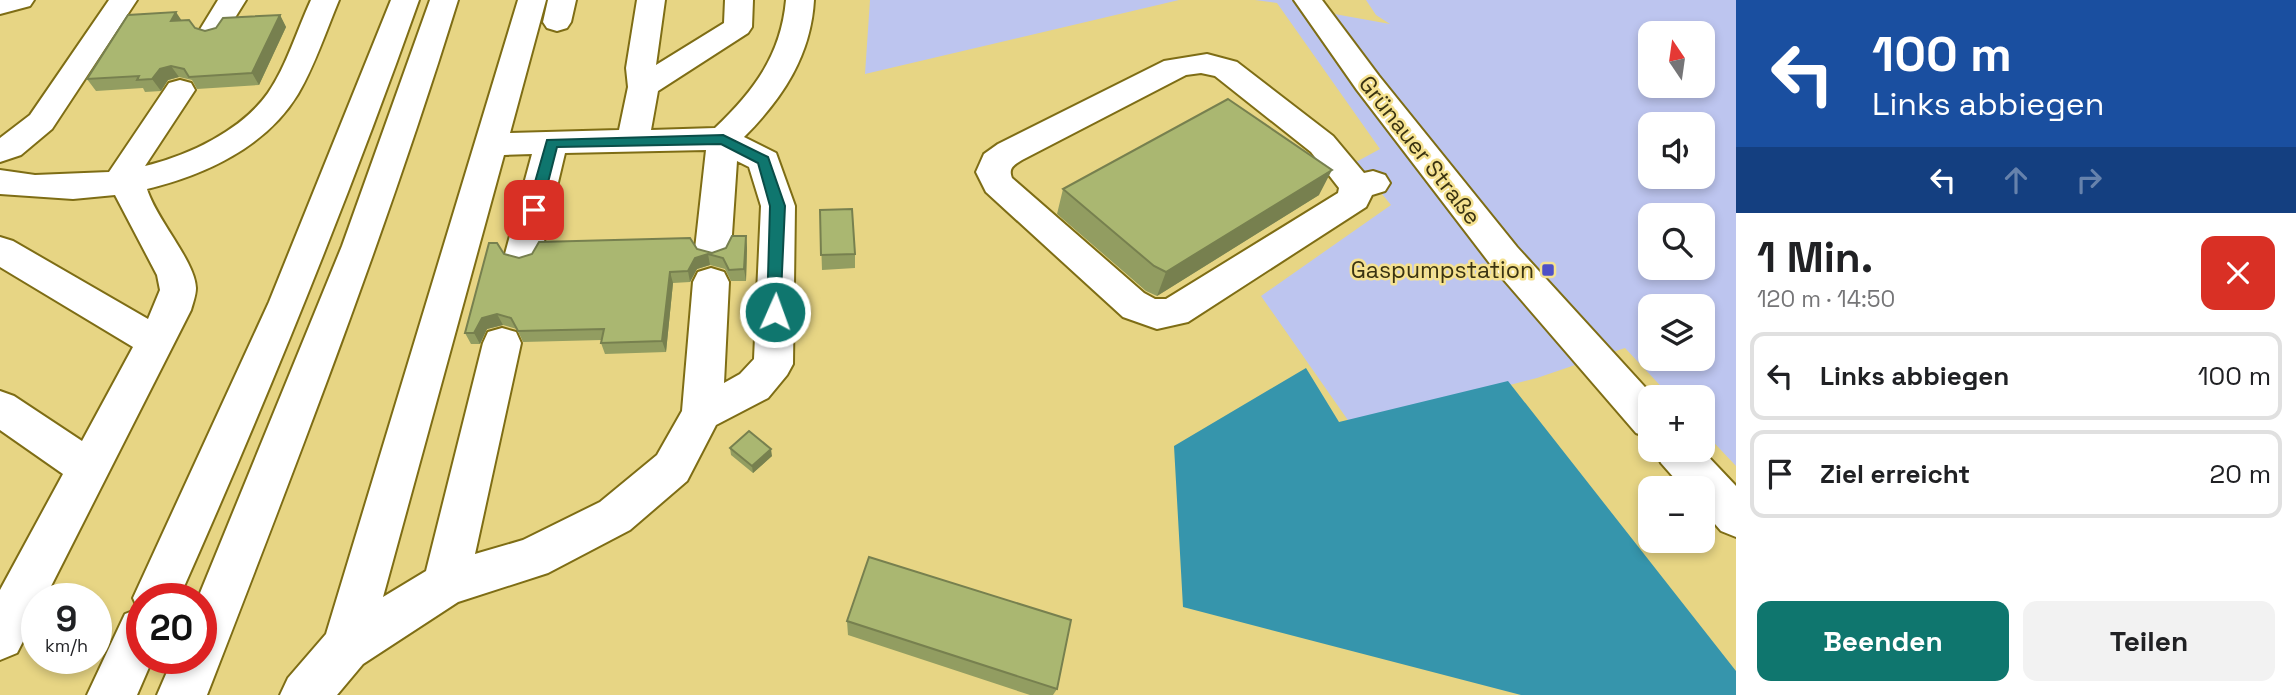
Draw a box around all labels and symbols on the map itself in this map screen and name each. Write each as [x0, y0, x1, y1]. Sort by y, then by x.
north arrow [1638, 21, 1715, 98]
street label: Grünauer Straße [1352, 69, 1488, 231]
pin [504, 180, 564, 240]
place label: Gaspumpstation [1351, 255, 1534, 285]
marker: Gaspumpstation [1540, 262, 1556, 278]
position arrow [738, 275, 812, 349]
speed limit sign: 20 [126, 583, 217, 674]

